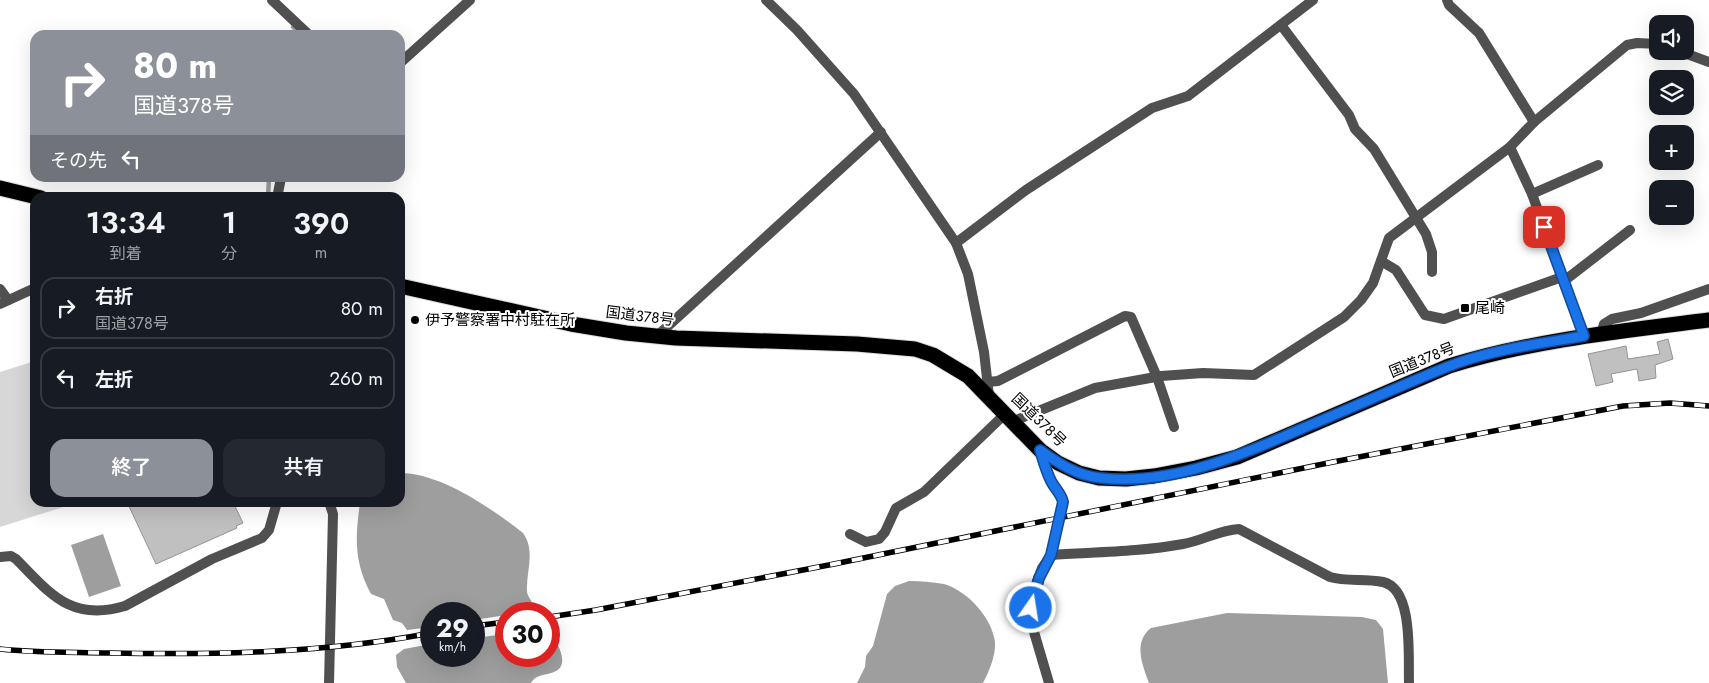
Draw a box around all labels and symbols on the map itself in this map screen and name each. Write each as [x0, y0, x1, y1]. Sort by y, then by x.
pin [1523, 206, 1565, 248]
place label: 尾崎 [1475, 297, 1505, 319]
street label: 国道378号 [604, 301, 676, 331]
marker: 尾崎 [1459, 302, 1471, 314]
place label: 伊予警察署中村駐在所 [425, 309, 575, 331]
marker: 伊予警察署中村駐在所 [409, 314, 421, 326]
street label: 国道378号 [1386, 337, 1458, 383]
street label: 国道378号 [1007, 388, 1071, 452]
position arrow [1004, 581, 1056, 633]
speed limit sign: 30 [495, 602, 560, 667]

